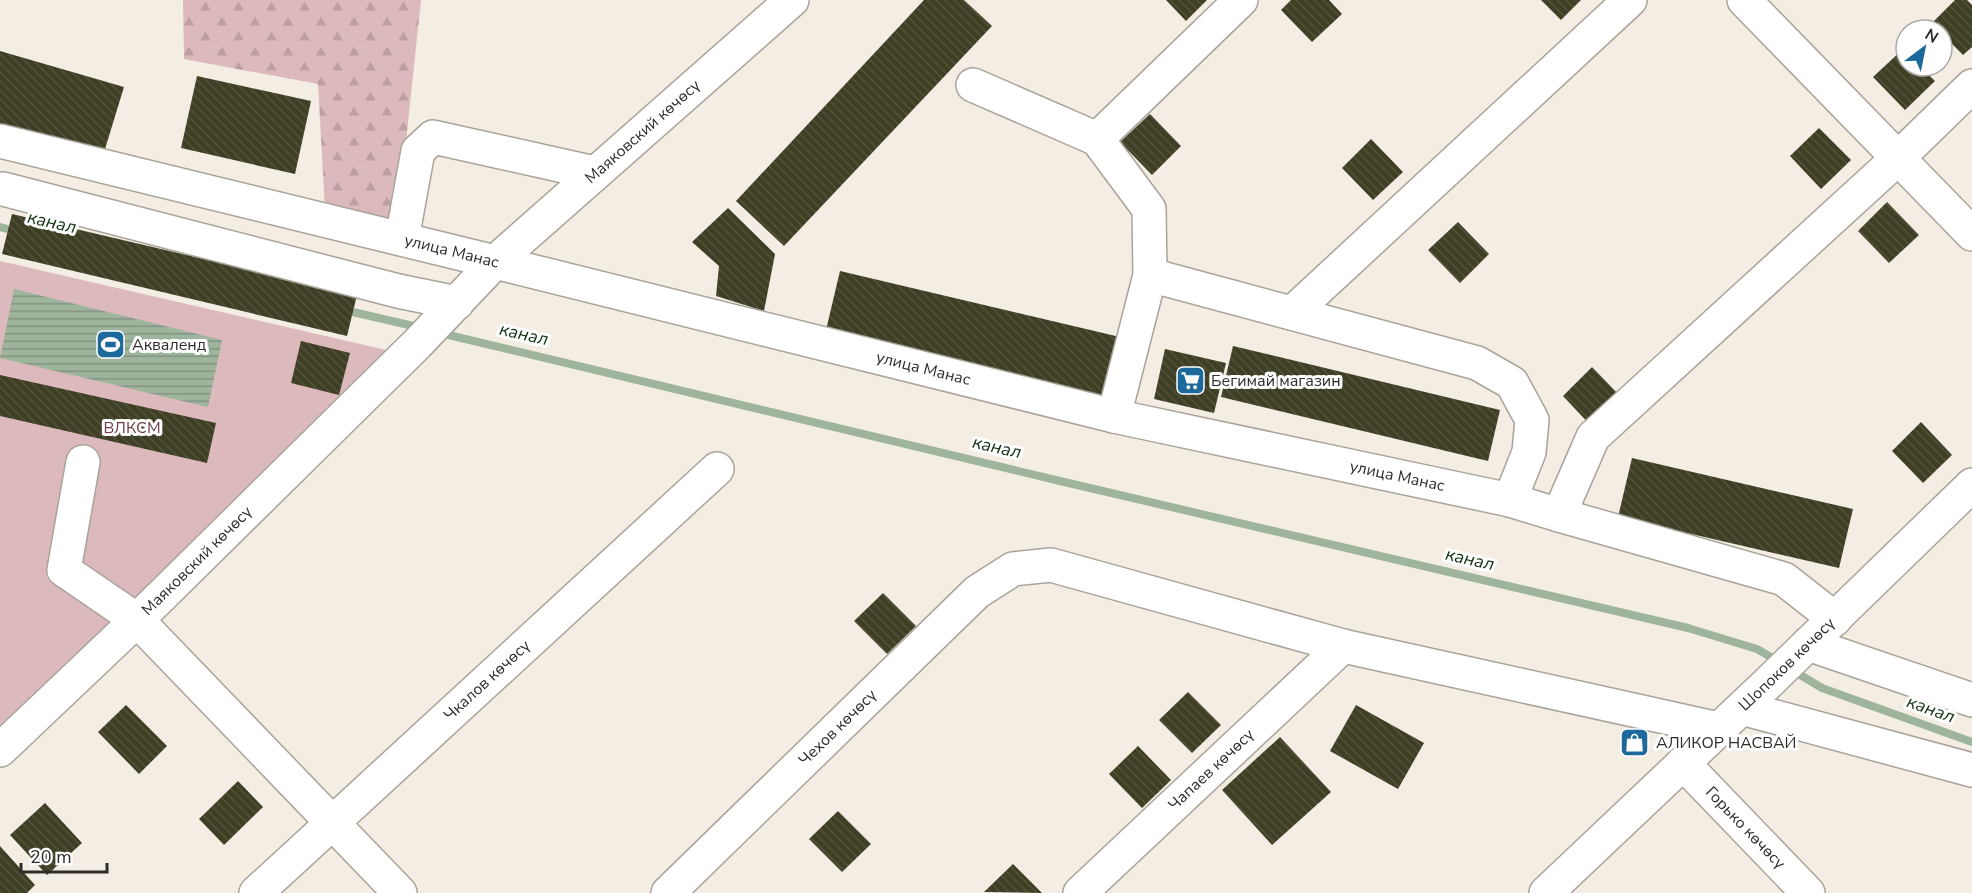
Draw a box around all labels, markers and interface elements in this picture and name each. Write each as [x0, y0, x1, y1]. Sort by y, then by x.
north arrow [1894, 18, 1954, 78]
text: N [1921, 24, 1942, 49]
street label: Маяковский көчөсү [580, 74, 706, 189]
water label: канал [25, 205, 79, 239]
street label: улица Манас [402, 229, 502, 274]
water label: канал [497, 317, 551, 351]
sports icon: Акваленд [95, 329, 127, 361]
place label: Акваленд [132, 334, 207, 356]
street label: улица Манас [874, 346, 973, 391]
supermarket icon: Бегимай магазин [1174, 365, 1206, 397]
place label: Бегимай магазин [1211, 370, 1341, 392]
park label: ВЛКСМ [103, 417, 161, 439]
water label: канал [970, 430, 1024, 464]
street label: улица Манас [1348, 455, 1447, 497]
street label: Маяковский көчөсү [137, 501, 258, 620]
water label: канал [1443, 542, 1497, 576]
street label: Шопоков көчөсү [1734, 612, 1840, 716]
street label: Чкалов көчөсү [439, 635, 536, 726]
street label: Чехов көчөсү [794, 684, 882, 771]
water label: канал [1904, 689, 1958, 729]
street label: Чапаев көчөсү [1163, 724, 1259, 816]
shop icon: АЛИКОР НАСВАЙ [1619, 727, 1651, 759]
place label: АЛИКОР НАСВАЙ [1656, 732, 1796, 754]
street label: Горько көчөсү [1700, 782, 1791, 874]
scale bar [21, 836, 106, 874]
text: 20 m [30, 845, 72, 869]

